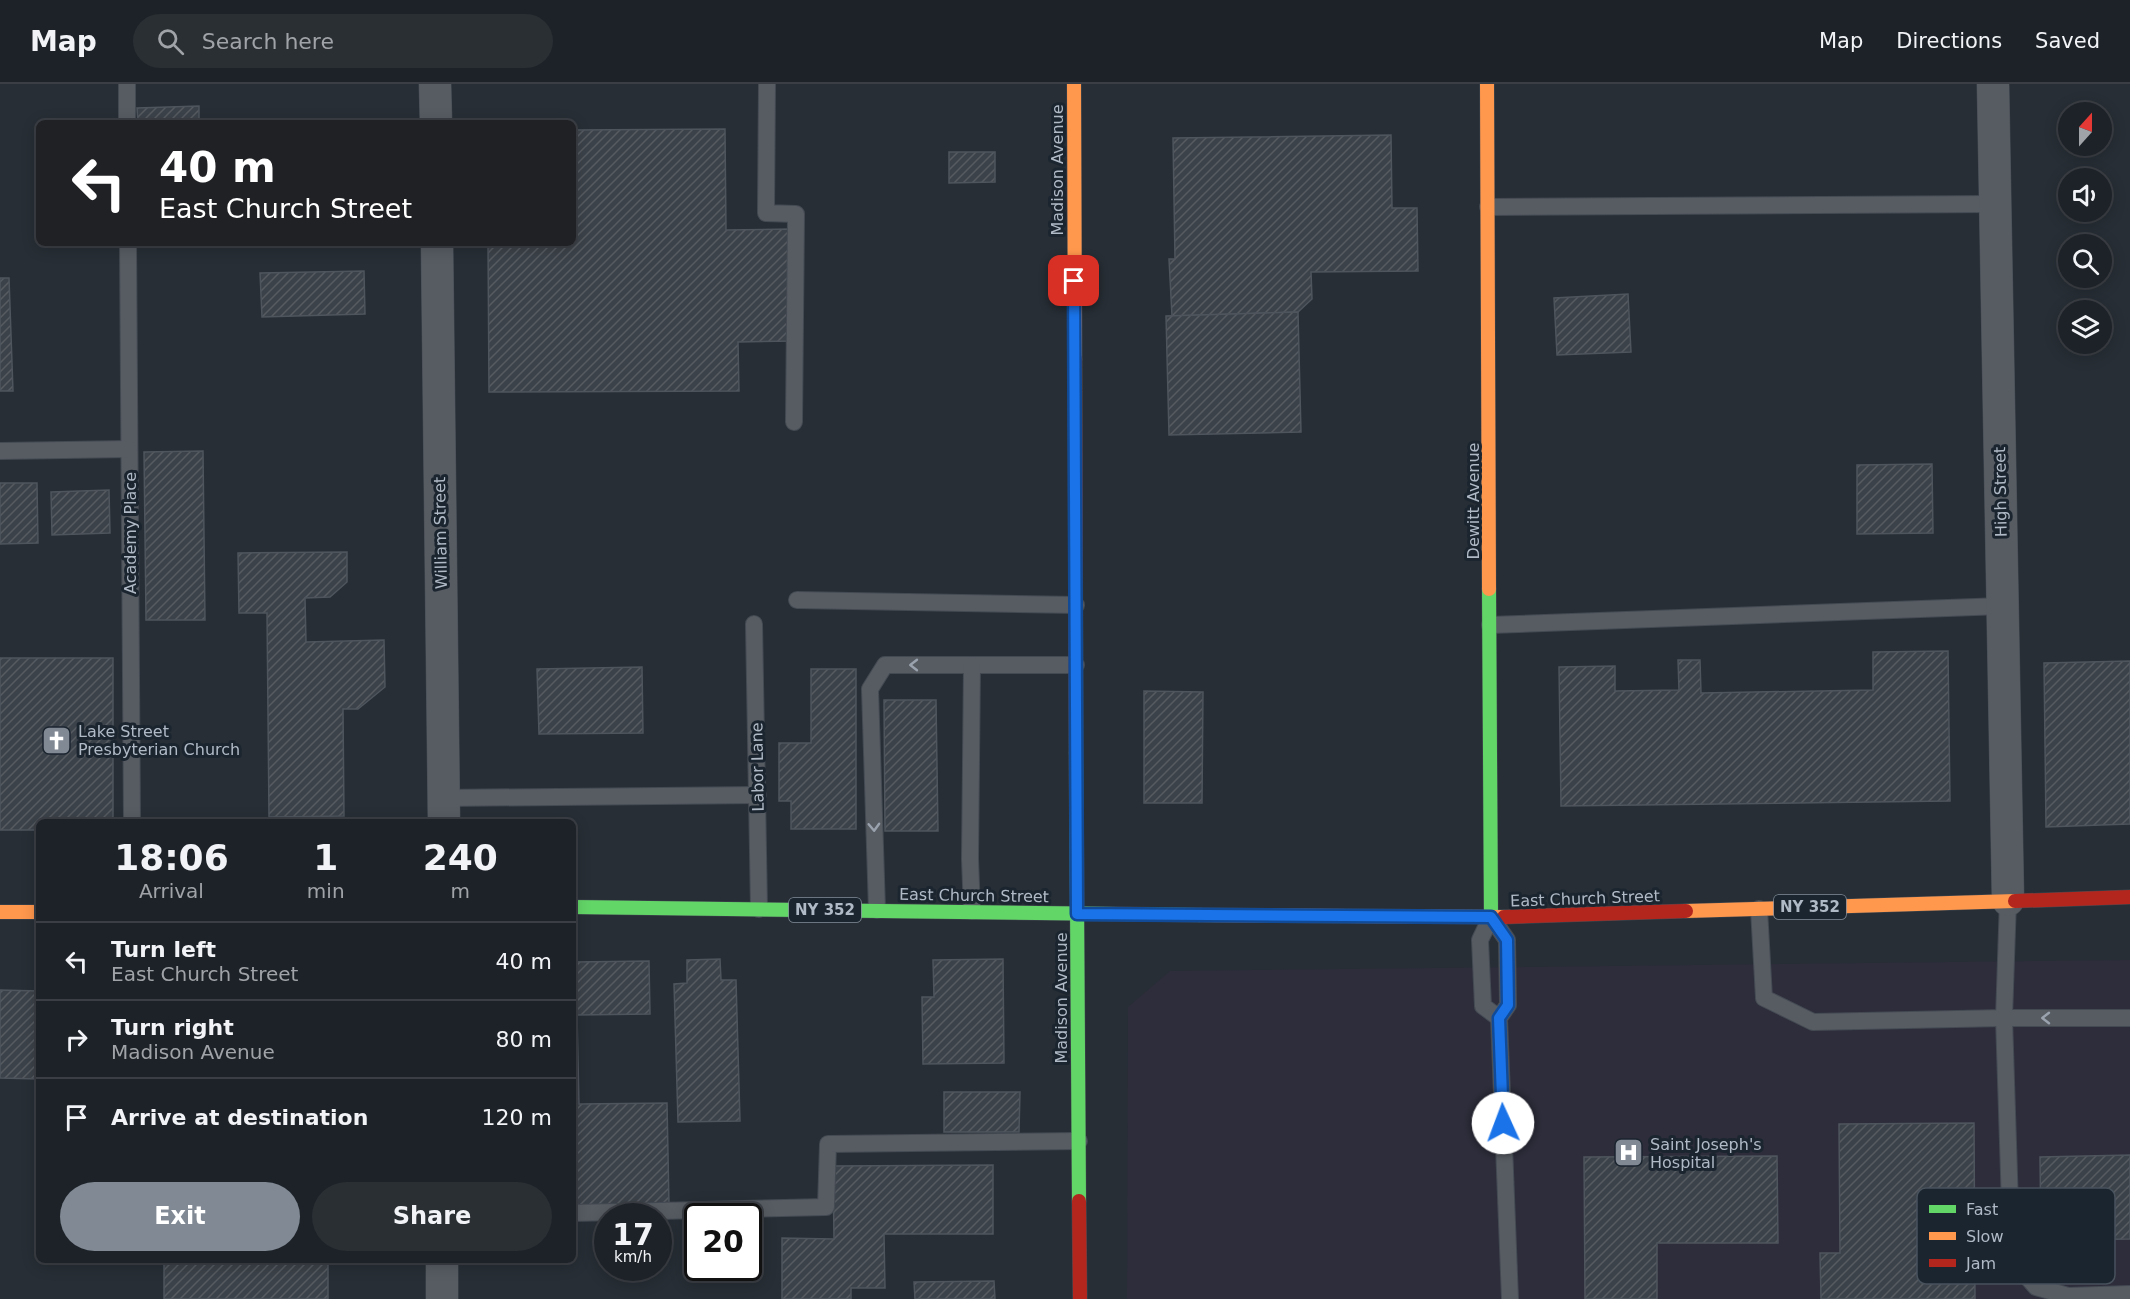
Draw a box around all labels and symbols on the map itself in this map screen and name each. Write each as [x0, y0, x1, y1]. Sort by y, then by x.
north arrow [2058, 102, 2112, 156]
street label: Madison Avenue [1048, 104, 1067, 236]
pin [1048, 255, 1099, 306]
street label: Dewitt Avenue [1464, 443, 1483, 559]
street label: High Street [1990, 447, 2011, 537]
street label: Academy Place [121, 472, 140, 594]
street label: William Street [430, 477, 451, 589]
one-way arrow [909, 659, 918, 671]
place label: Lake Street Presbyterian Church [78, 722, 240, 759]
street label: Labor Lane [747, 722, 768, 812]
church icon: Lake Street Presbyterian Church [41, 724, 73, 756]
one-way arrow [868, 823, 881, 832]
street label: East Church Street [899, 885, 1049, 906]
street label: East Church Street [1510, 886, 1660, 911]
road number: NY 352 [1774, 895, 1846, 919]
road number: NY 352 [789, 898, 861, 922]
street label: Madison Avenue [1052, 932, 1071, 1064]
one-way arrow [2041, 1012, 2050, 1024]
position arrow [1471, 1091, 1535, 1155]
place label: Saint Joseph's Hospital [1650, 1135, 1762, 1172]
hospital icon: Saint Joseph's Hospital [1613, 1137, 1645, 1169]
legend [1917, 1188, 2115, 1284]
text: Fast [1966, 1200, 1998, 1219]
speed limit sign: 20 [684, 1203, 762, 1281]
text: Slow [1966, 1227, 2003, 1246]
text: Jam [1965, 1254, 1996, 1273]

